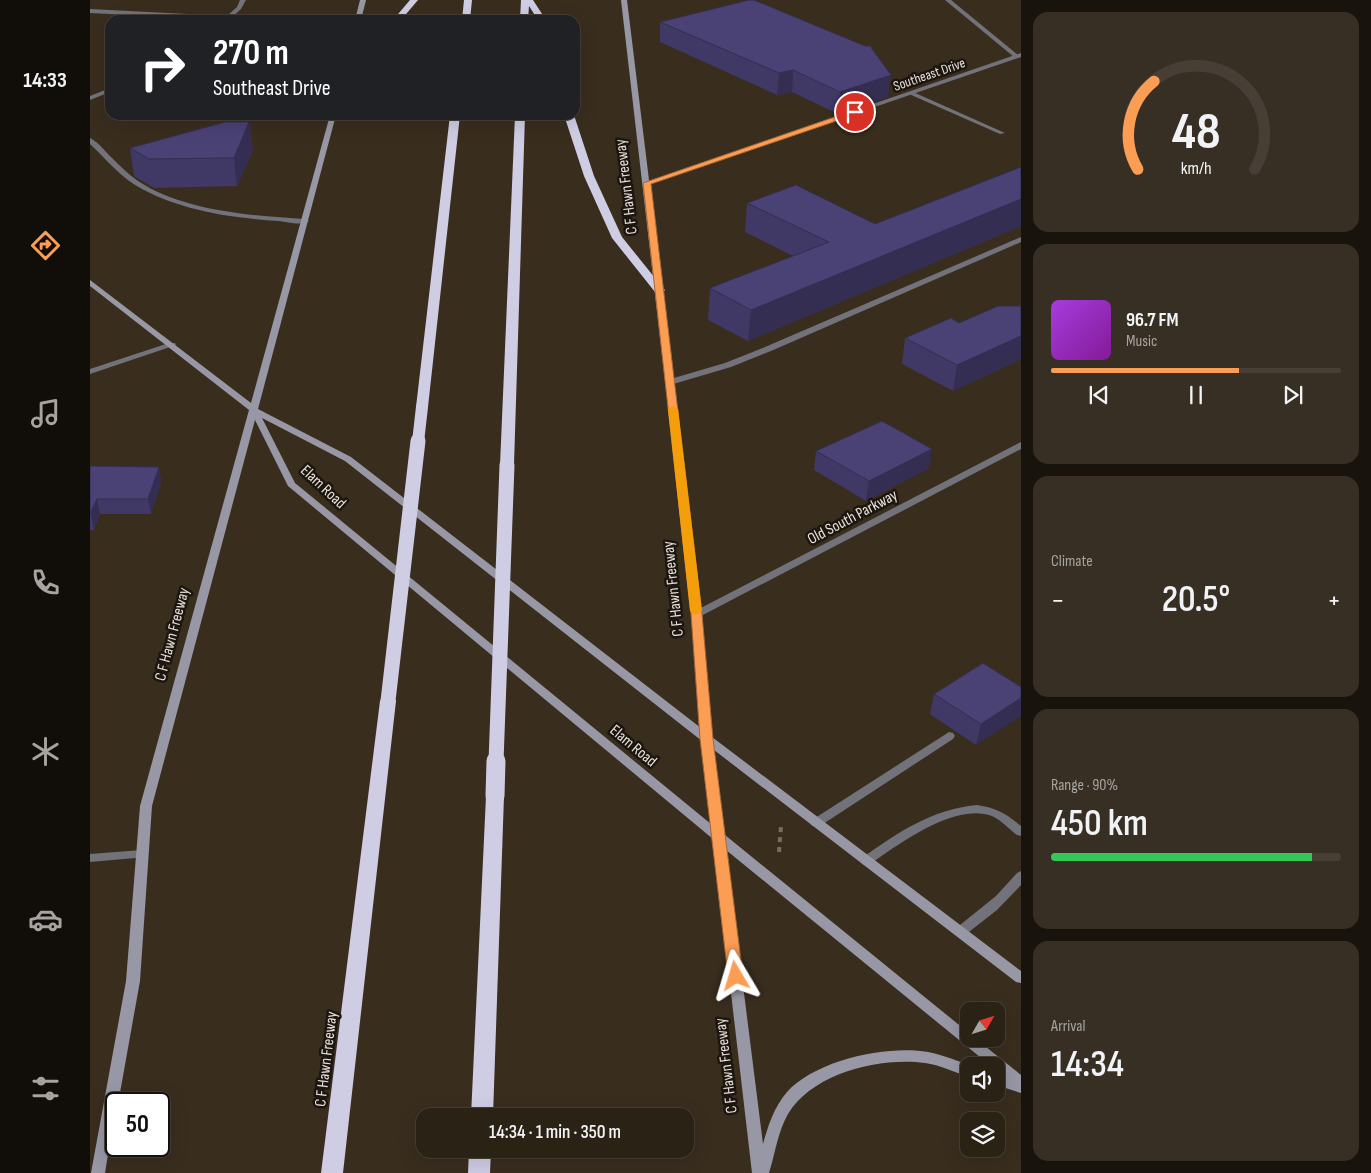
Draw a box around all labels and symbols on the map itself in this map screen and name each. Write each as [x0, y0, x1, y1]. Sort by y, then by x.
street label: Southeast Drive [891, 54, 967, 95]
pin [834, 91, 876, 133]
street label: C F Hawn Freeway [611, 138, 642, 236]
street label: Elam Road [296, 461, 350, 513]
street label: Old South Parkway [805, 486, 901, 549]
street label: C F Hawn Freeway [659, 540, 688, 638]
street label: C F Hawn Freeway [151, 586, 194, 683]
street label: Elam Road [606, 721, 660, 771]
position arrow [709, 949, 761, 1001]
north arrow [960, 1002, 1005, 1048]
street label: C F Hawn Freeway [311, 1010, 342, 1108]
street label: C F Hawn Freeway [711, 1017, 742, 1115]
speed limit sign: 50 [105, 1092, 170, 1157]

